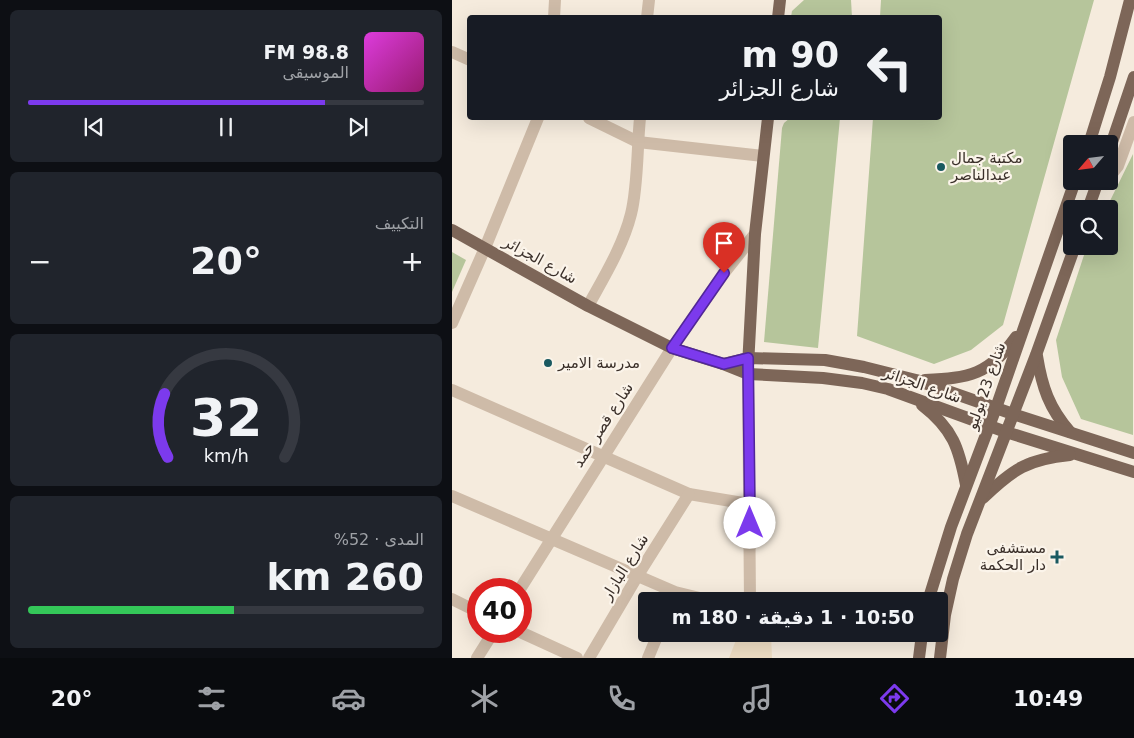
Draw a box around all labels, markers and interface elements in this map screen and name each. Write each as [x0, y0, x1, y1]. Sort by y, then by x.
text: 90 m [742, 35, 839, 75]
icon: left [857, 35, 922, 100]
text: 98.8 FM [264, 41, 349, 63]
text: الموسيقى [283, 63, 349, 82]
text: شارع الجزائر [720, 76, 839, 101]
icon: previous [80, 113, 108, 141]
icon: pause [212, 113, 240, 141]
icon: next [344, 113, 372, 141]
north arrow [1063, 135, 1118, 190]
map controls [1063, 135, 1118, 255]
place label: مكتبة جمال عبدالناصر [950, 149, 1023, 184]
marker: مكتبة جمال عبدالناصر [935, 161, 947, 173]
button: search [1063, 200, 1118, 255]
text: التكييف [375, 214, 424, 233]
pin [703, 222, 745, 273]
icon: arrive [710, 229, 738, 257]
street label: شارع الجزائر [499, 232, 580, 288]
text: 20° [190, 239, 262, 283]
text: − [28, 245, 51, 278]
text: + [401, 245, 424, 278]
street label: شارع 23 يوليو [962, 340, 1009, 433]
place label: مدرسة الامير [557, 354, 640, 372]
marker: مدرسة الامير [542, 357, 554, 369]
street label: شارع الجزائر [880, 363, 963, 407]
street label: شارع قصر حمد [569, 379, 637, 471]
text: 32 [190, 388, 262, 448]
text: km/h [203, 445, 249, 466]
position arrow [723, 496, 775, 548]
text: المدى · 52% [334, 530, 424, 549]
street label: شارع البازار [597, 531, 652, 604]
place label: مستشفى دار الحكمة [980, 539, 1046, 574]
marker: مستشفى دار الحكمة [1050, 550, 1064, 564]
text: 260 km [267, 555, 424, 599]
speed limit sign: 40 [467, 578, 532, 643]
text: 10:50 · 1 دقيقة · 180 m [672, 606, 914, 628]
icon: filters [194, 681, 229, 716]
icon: car [331, 681, 366, 716]
icon: climate [467, 681, 502, 716]
icon: phone [604, 681, 639, 716]
icon: music [740, 681, 775, 716]
icon: directions [877, 681, 912, 716]
text: 20° [51, 686, 92, 711]
text: 10:49 [1013, 686, 1083, 711]

